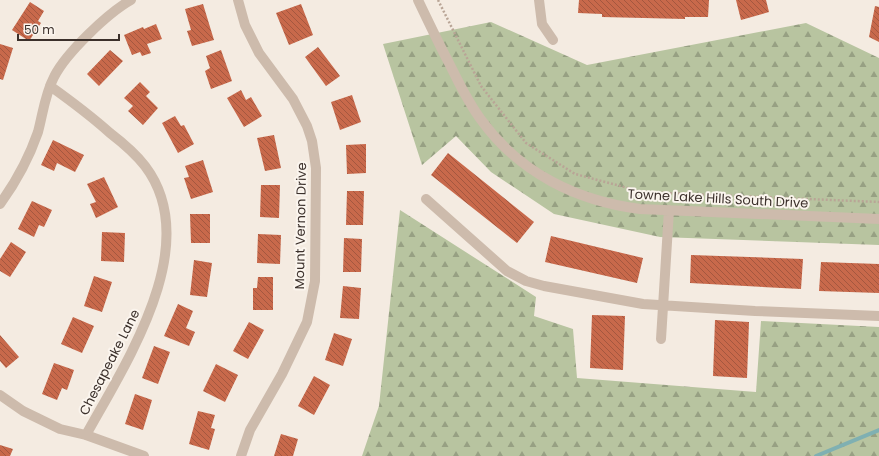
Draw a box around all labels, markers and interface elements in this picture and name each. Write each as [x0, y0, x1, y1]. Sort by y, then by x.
scale bar [18, 16, 119, 42]
text: 50 m [24, 21, 55, 38]
street label: Mount Vernon Drive [290, 162, 311, 290]
street label: Towne Lake Hills South Drive [627, 184, 809, 213]
street label: Chesapeake Lane [75, 306, 144, 419]

